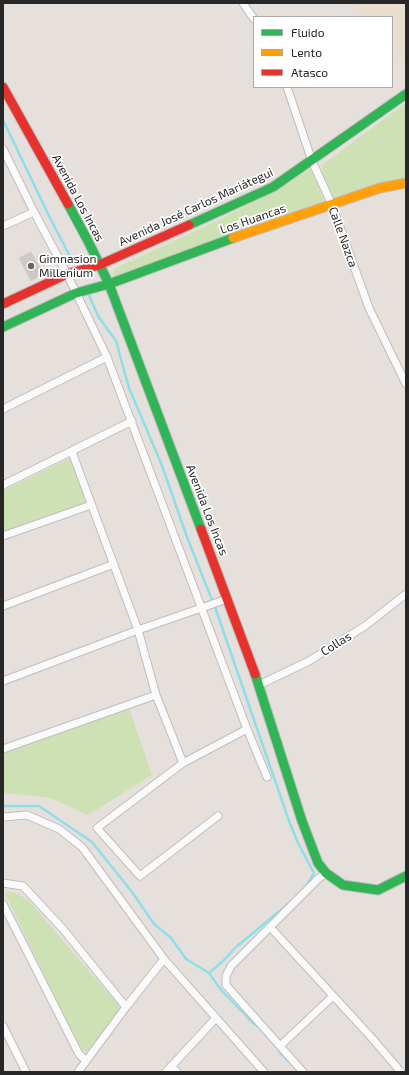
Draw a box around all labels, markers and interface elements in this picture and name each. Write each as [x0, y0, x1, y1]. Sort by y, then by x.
legend [253, 16, 393, 88]
text: Fluido [291, 25, 325, 39]
text: Lento [291, 45, 322, 59]
text: Atasco [291, 65, 328, 79]
street label: Avenida Los Incas [49, 152, 107, 244]
street label: Avenida José Carlos Mariátegui [117, 165, 275, 249]
street label: Los Huancas [218, 201, 288, 237]
street label: Calle Nazca [325, 205, 361, 269]
place label: Gimnasion Millenium [39, 252, 96, 280]
marker: Gimnasion Millenium [26, 261, 36, 271]
street label: Avenida Los Incas [183, 462, 231, 558]
street label: Collas [318, 629, 354, 659]

